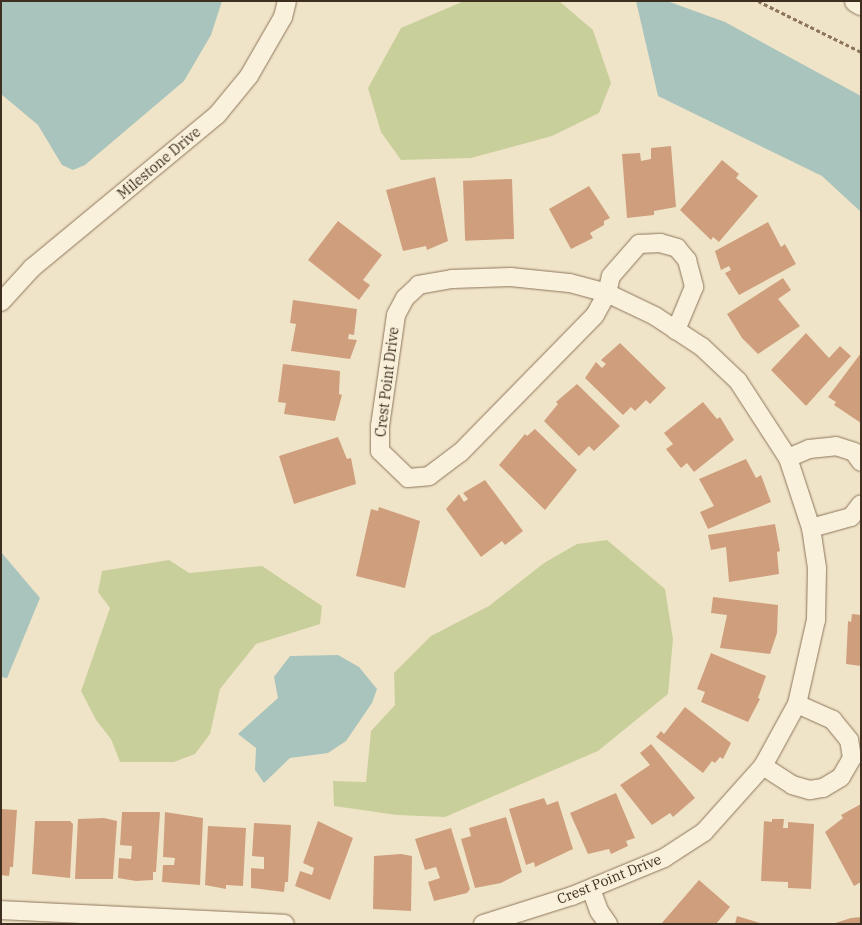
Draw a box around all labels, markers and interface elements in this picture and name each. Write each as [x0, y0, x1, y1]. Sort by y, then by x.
street label: Milestone Drive [114, 123, 204, 203]
street label: Crest Point Drive [372, 326, 402, 438]
street label: Crest Point Drive [555, 850, 663, 908]

